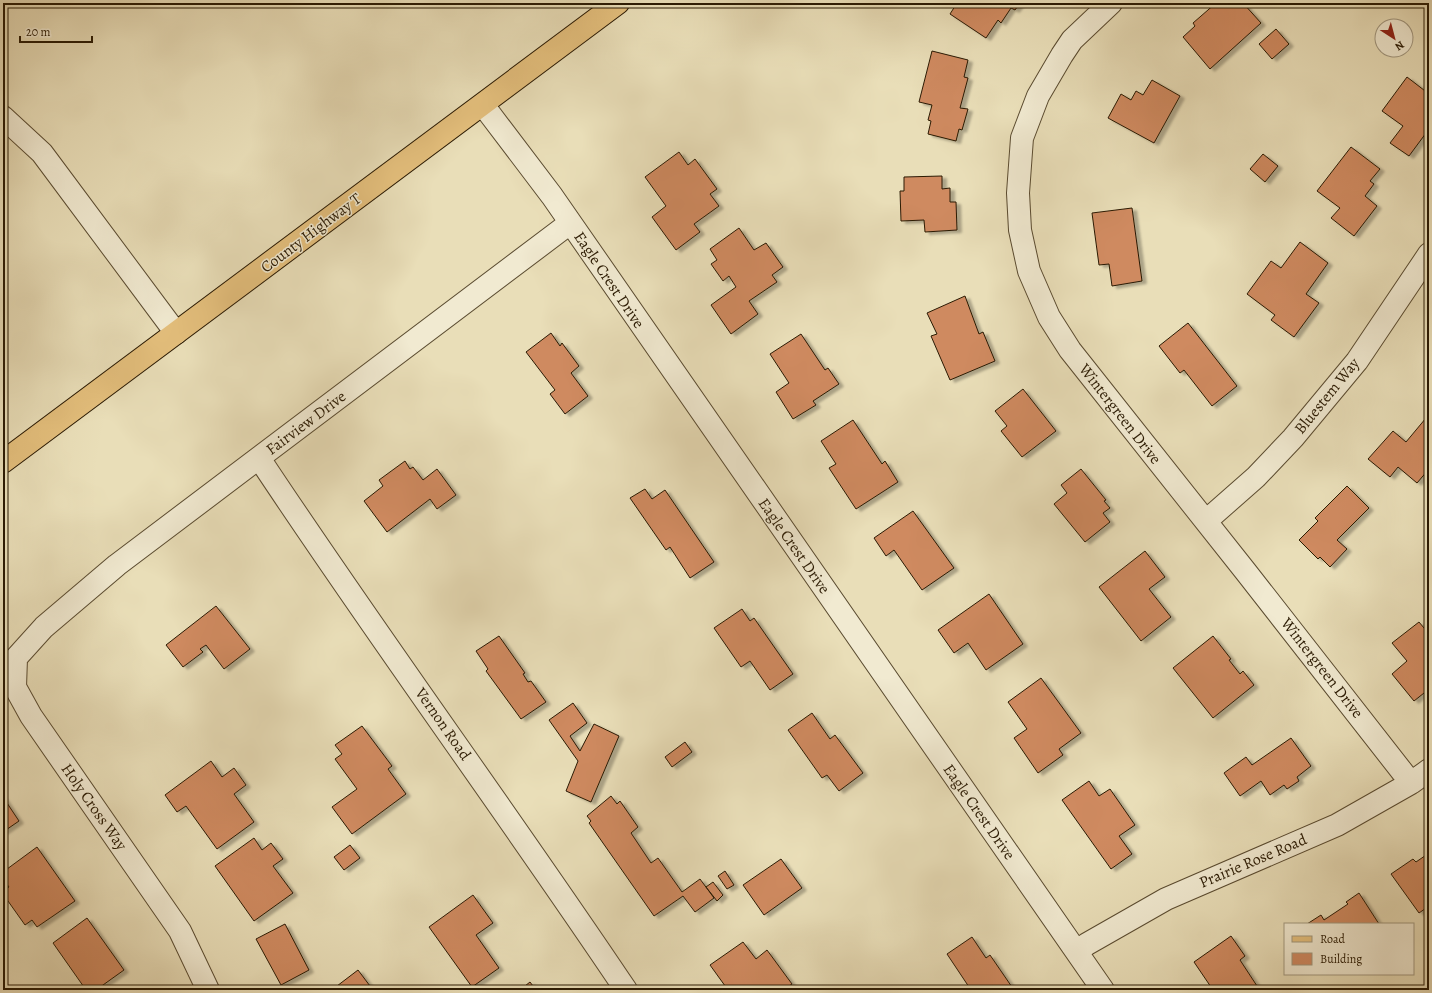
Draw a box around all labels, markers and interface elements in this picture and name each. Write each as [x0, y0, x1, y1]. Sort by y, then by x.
scale bar [20, 18, 92, 44]
north arrow [1374, 18, 1414, 58]
text: 20 m [26, 24, 50, 40]
text: N [1392, 37, 1407, 54]
street label: County Highway T [256, 188, 366, 278]
street label: Eagle Crest Drive [568, 227, 650, 333]
street label: Bluestem Way [1289, 352, 1365, 439]
street label: Wintergreen Drive [1073, 358, 1166, 469]
street label: Fairview Drive [261, 386, 351, 460]
street label: Eagle Crest Drive [753, 494, 835, 598]
street label: Wintergreen Drive [1275, 612, 1368, 723]
street label: Vernon Road [409, 683, 476, 765]
street label: Holy Cross Way [56, 759, 133, 856]
street label: Eagle Crest Drive [938, 760, 1020, 864]
street label: Prairie Rose Road [1196, 828, 1311, 894]
legend [1284, 923, 1414, 975]
text: Road [1320, 931, 1346, 947]
text: Building [1320, 951, 1362, 967]

